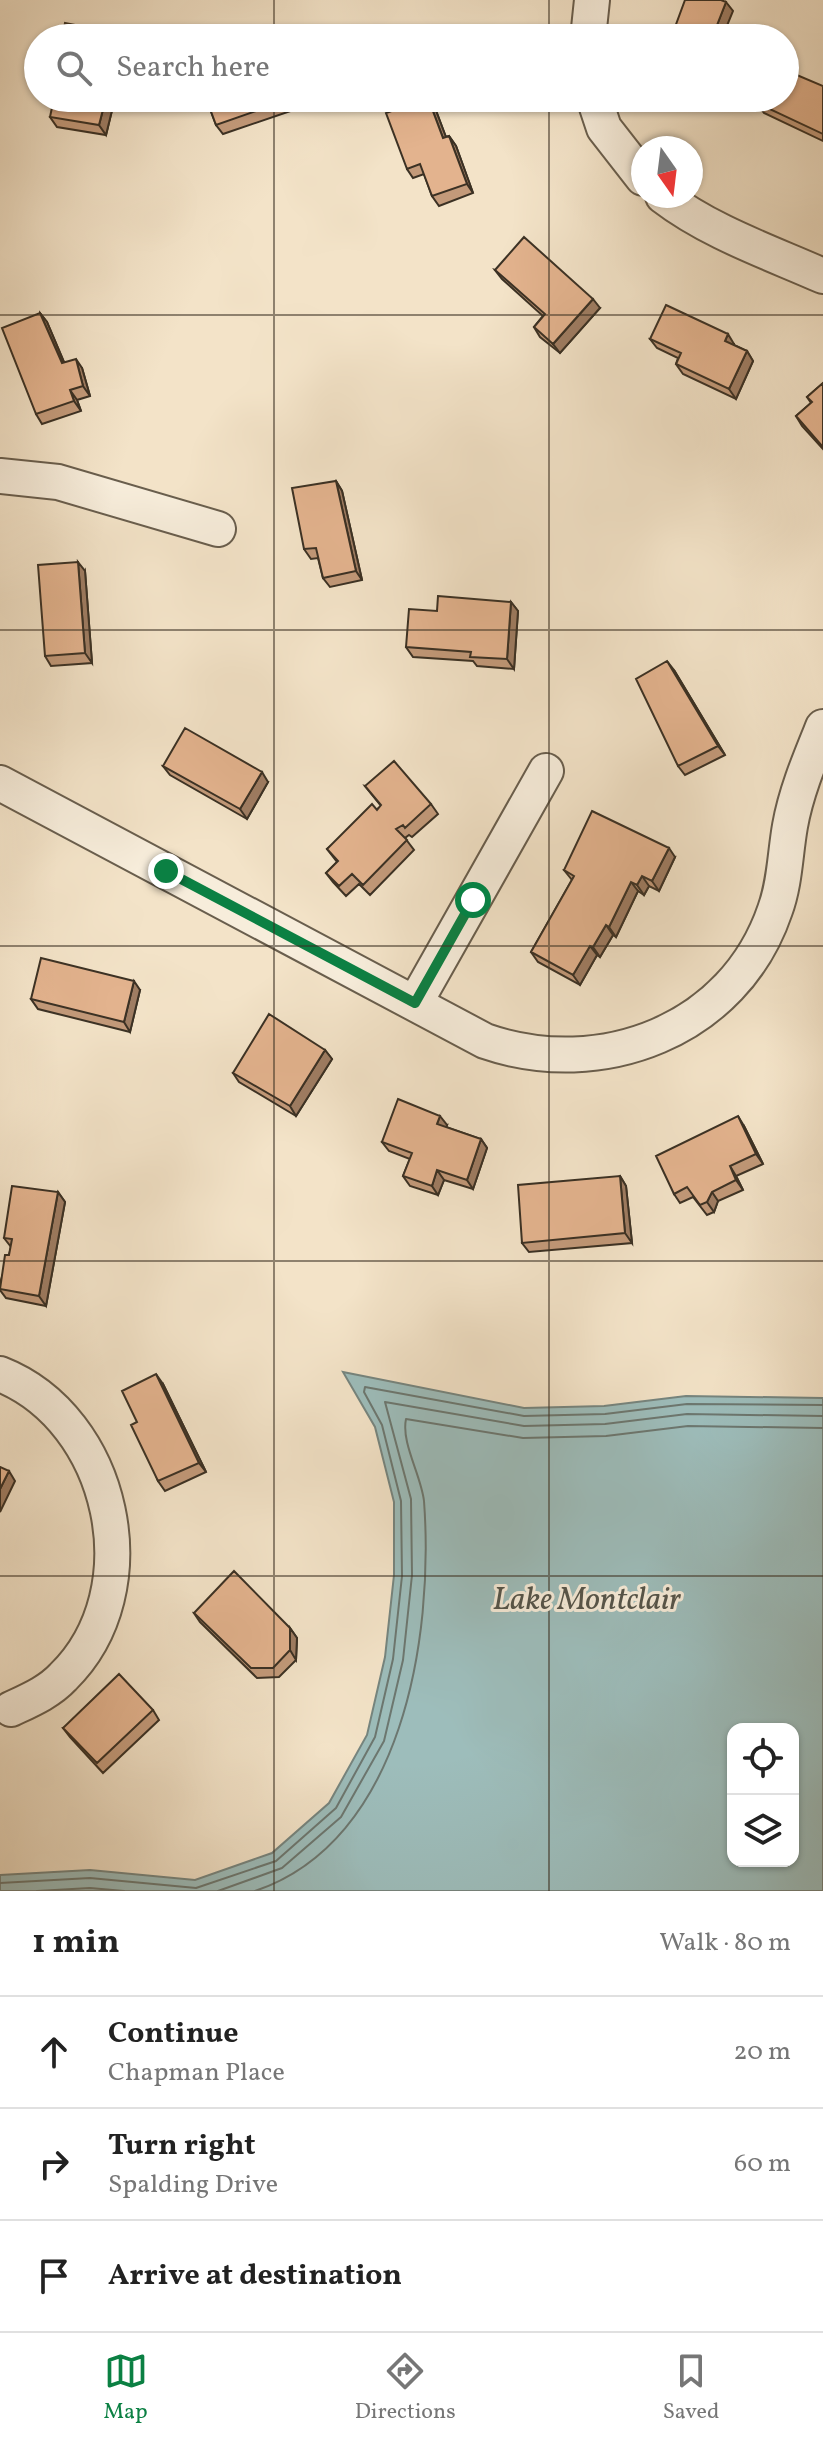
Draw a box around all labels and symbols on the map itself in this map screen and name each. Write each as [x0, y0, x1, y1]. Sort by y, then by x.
north arrow [631, 136, 703, 208]
route end [148, 853, 184, 889]
route start [455, 882, 491, 918]
water label: Lake Montclair [493, 1579, 682, 1623]

